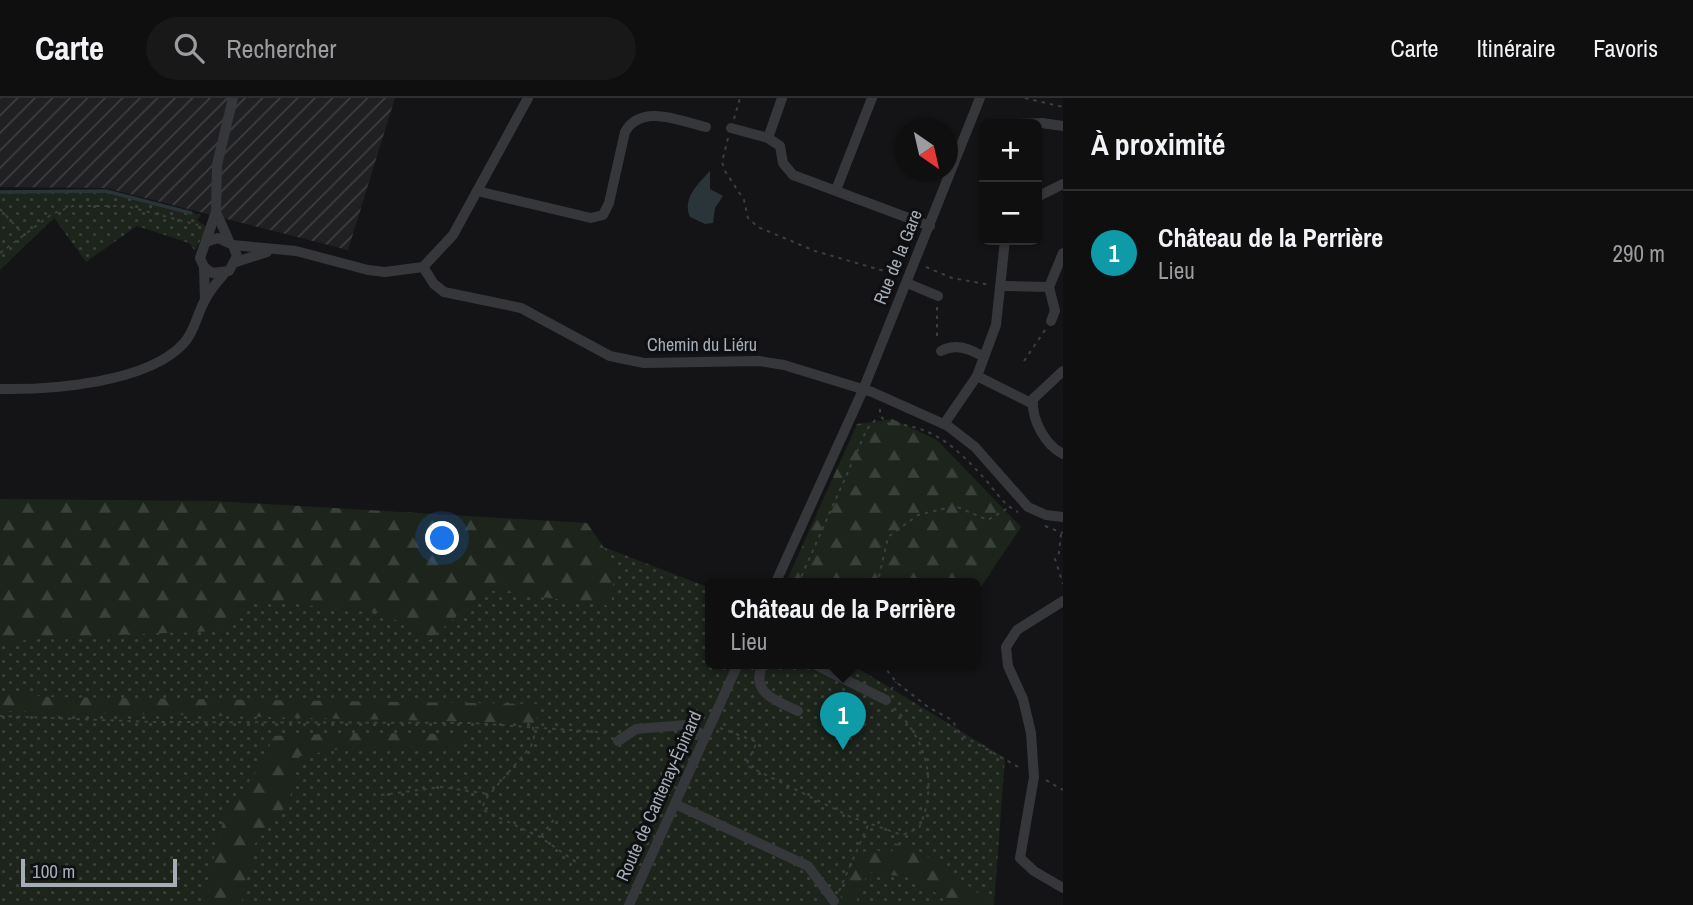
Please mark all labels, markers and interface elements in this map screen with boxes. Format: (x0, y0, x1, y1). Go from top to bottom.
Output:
search box (146, 17, 636, 80)
text: Carte (35, 26, 104, 70)
icon: search (170, 29, 208, 67)
text: Rechercher (226, 31, 336, 66)
text: Carte (1390, 32, 1439, 64)
text: Itinéraire (1477, 32, 1555, 64)
text: Favoris (1593, 32, 1658, 64)
north arrow (895, 119, 958, 182)
map controls (979, 119, 1042, 245)
button: + (979, 119, 1042, 182)
text: À proximité (1091, 124, 1225, 164)
button: − (979, 182, 1042, 245)
street label: Rue de la Gare (867, 206, 928, 308)
text: Château de la Perrière (1158, 220, 1383, 255)
text: 1 (1109, 238, 1119, 269)
text: 290 m (1613, 238, 1665, 269)
text: Lieu (1158, 255, 1195, 286)
street label: Chemin du Liéru (647, 332, 757, 357)
your location (425, 521, 459, 555)
popup (705, 578, 981, 669)
text: Château de la Perrière (730, 591, 956, 626)
text: Lieu (730, 626, 767, 657)
pin: 1 (820, 692, 866, 750)
street label: Route de Cantenay-Épinard (610, 707, 707, 885)
scale bar (21, 856, 177, 888)
text: 100 m (32, 858, 75, 884)

